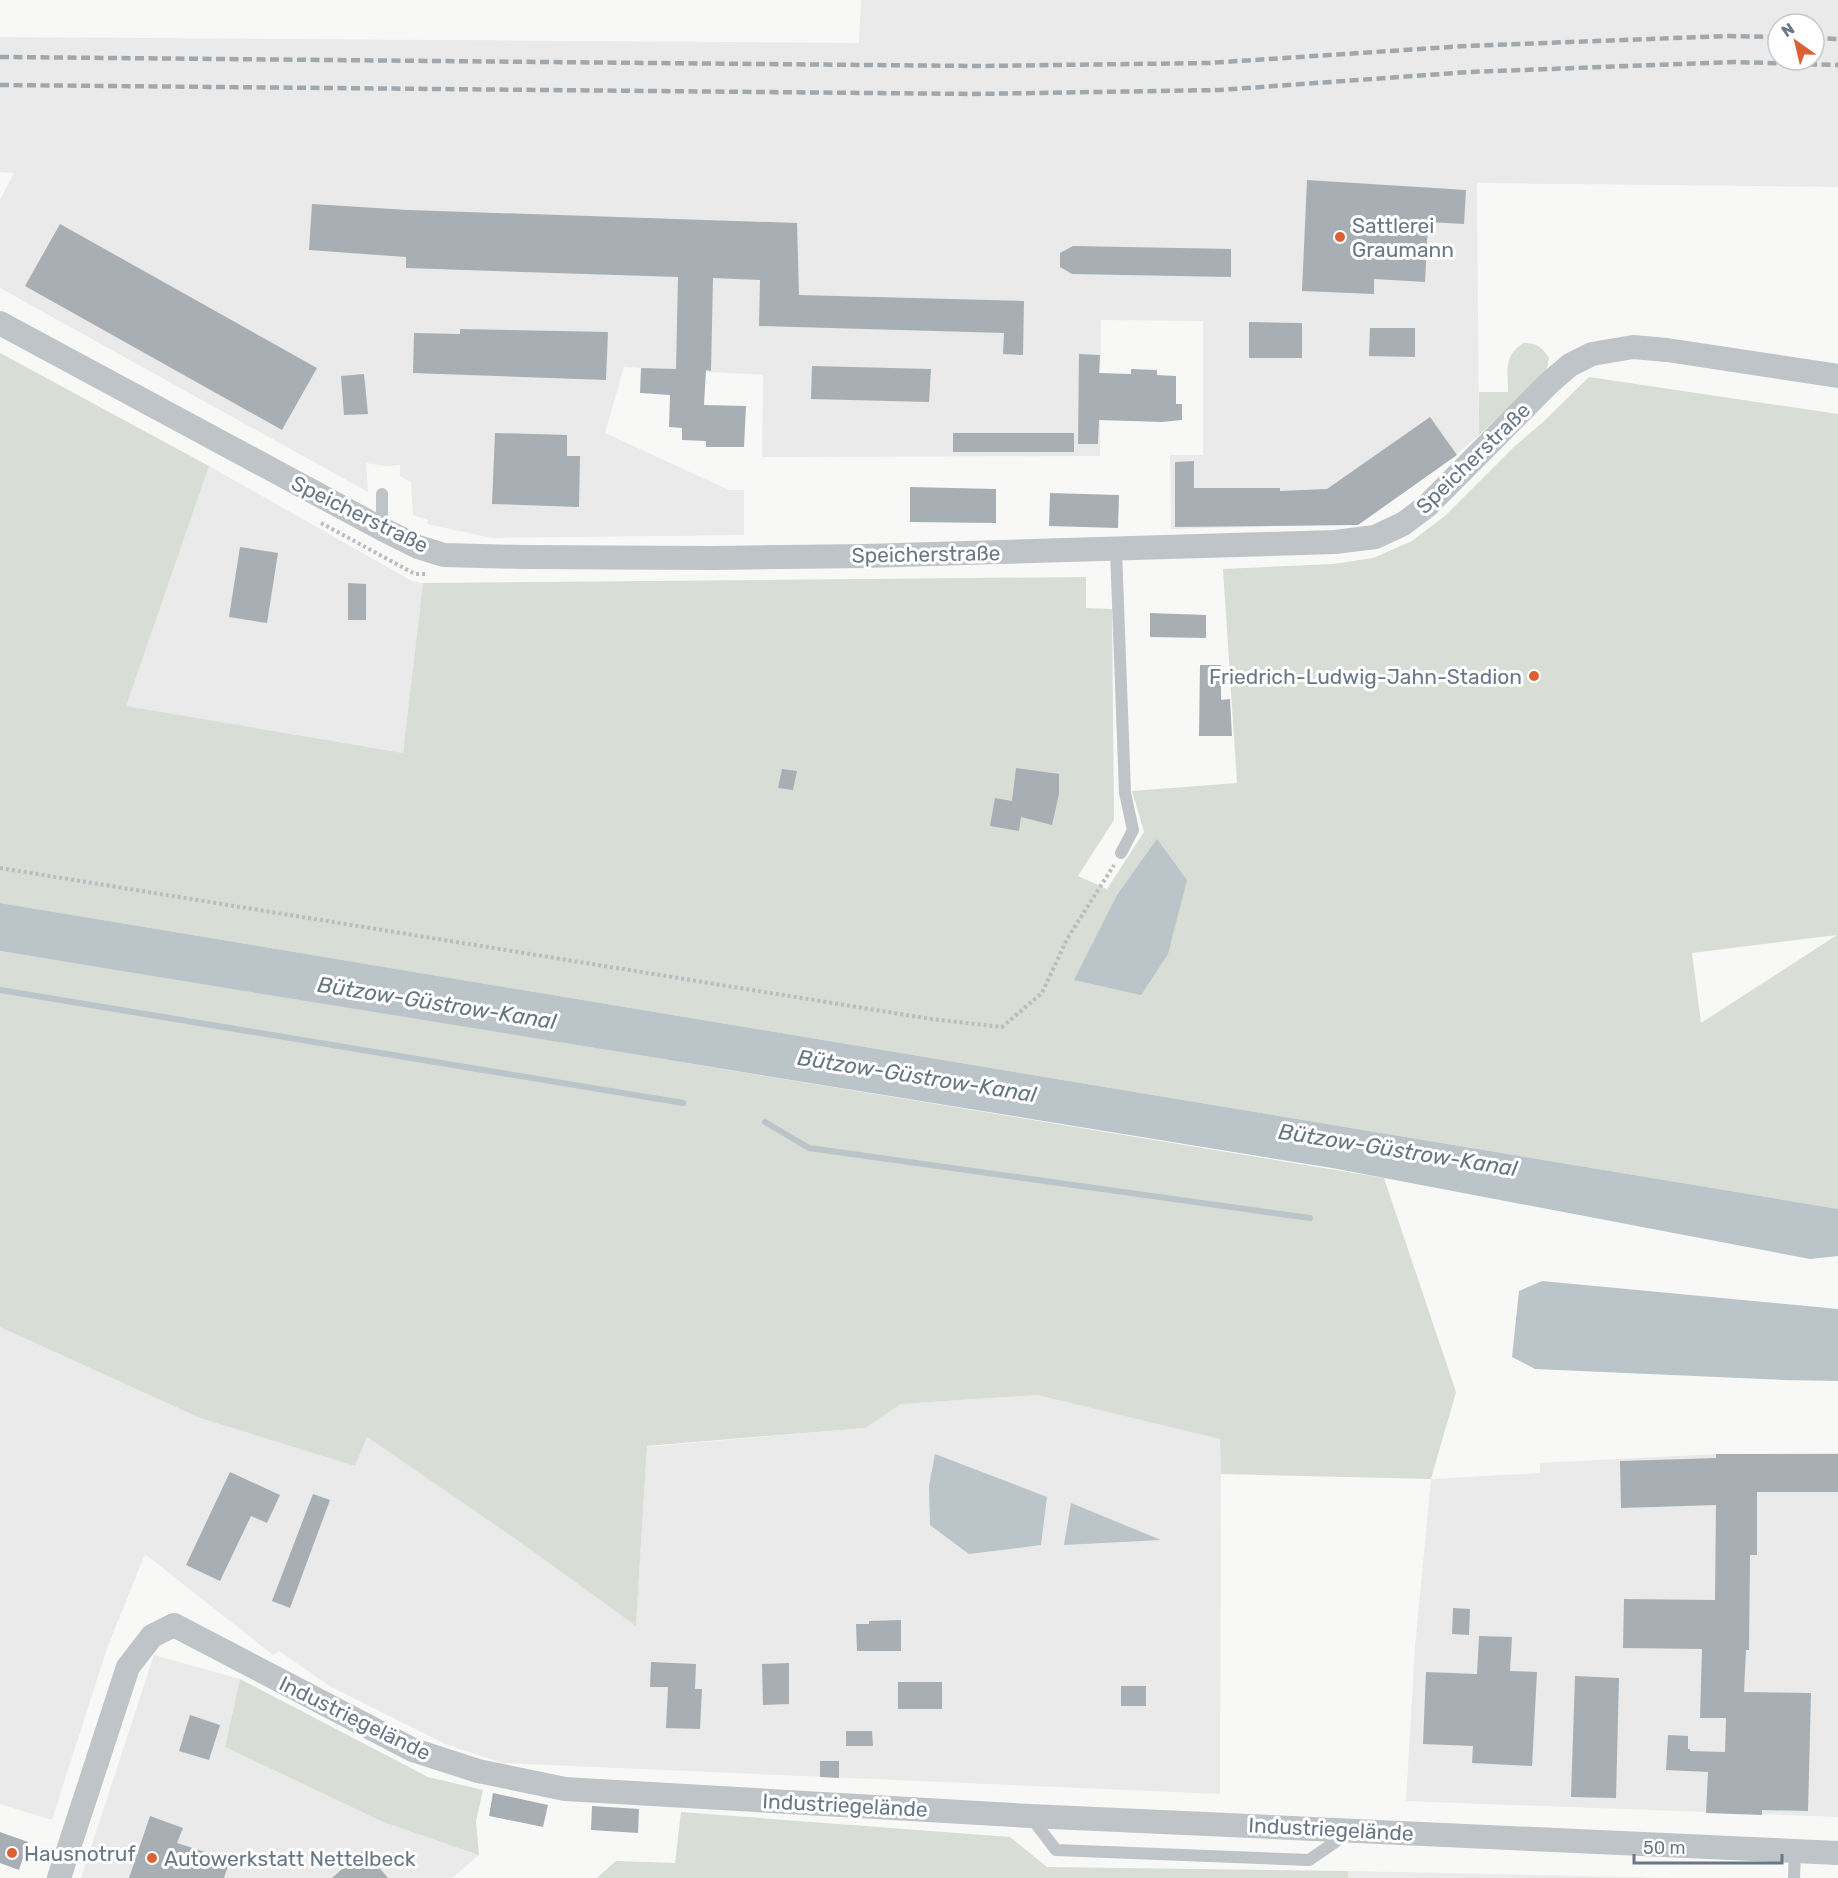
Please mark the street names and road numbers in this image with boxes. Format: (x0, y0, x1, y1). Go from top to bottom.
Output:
street label: Speicherstraße (1411, 397, 1535, 519)
street label: Speicherstraße (288, 470, 432, 558)
street label: Speicherstraße (851, 540, 1001, 568)
street label: Industriegelände (275, 1671, 435, 1765)
street label: Industriegelände (762, 1788, 928, 1822)
street label: Industriegelände (1248, 1812, 1414, 1846)

